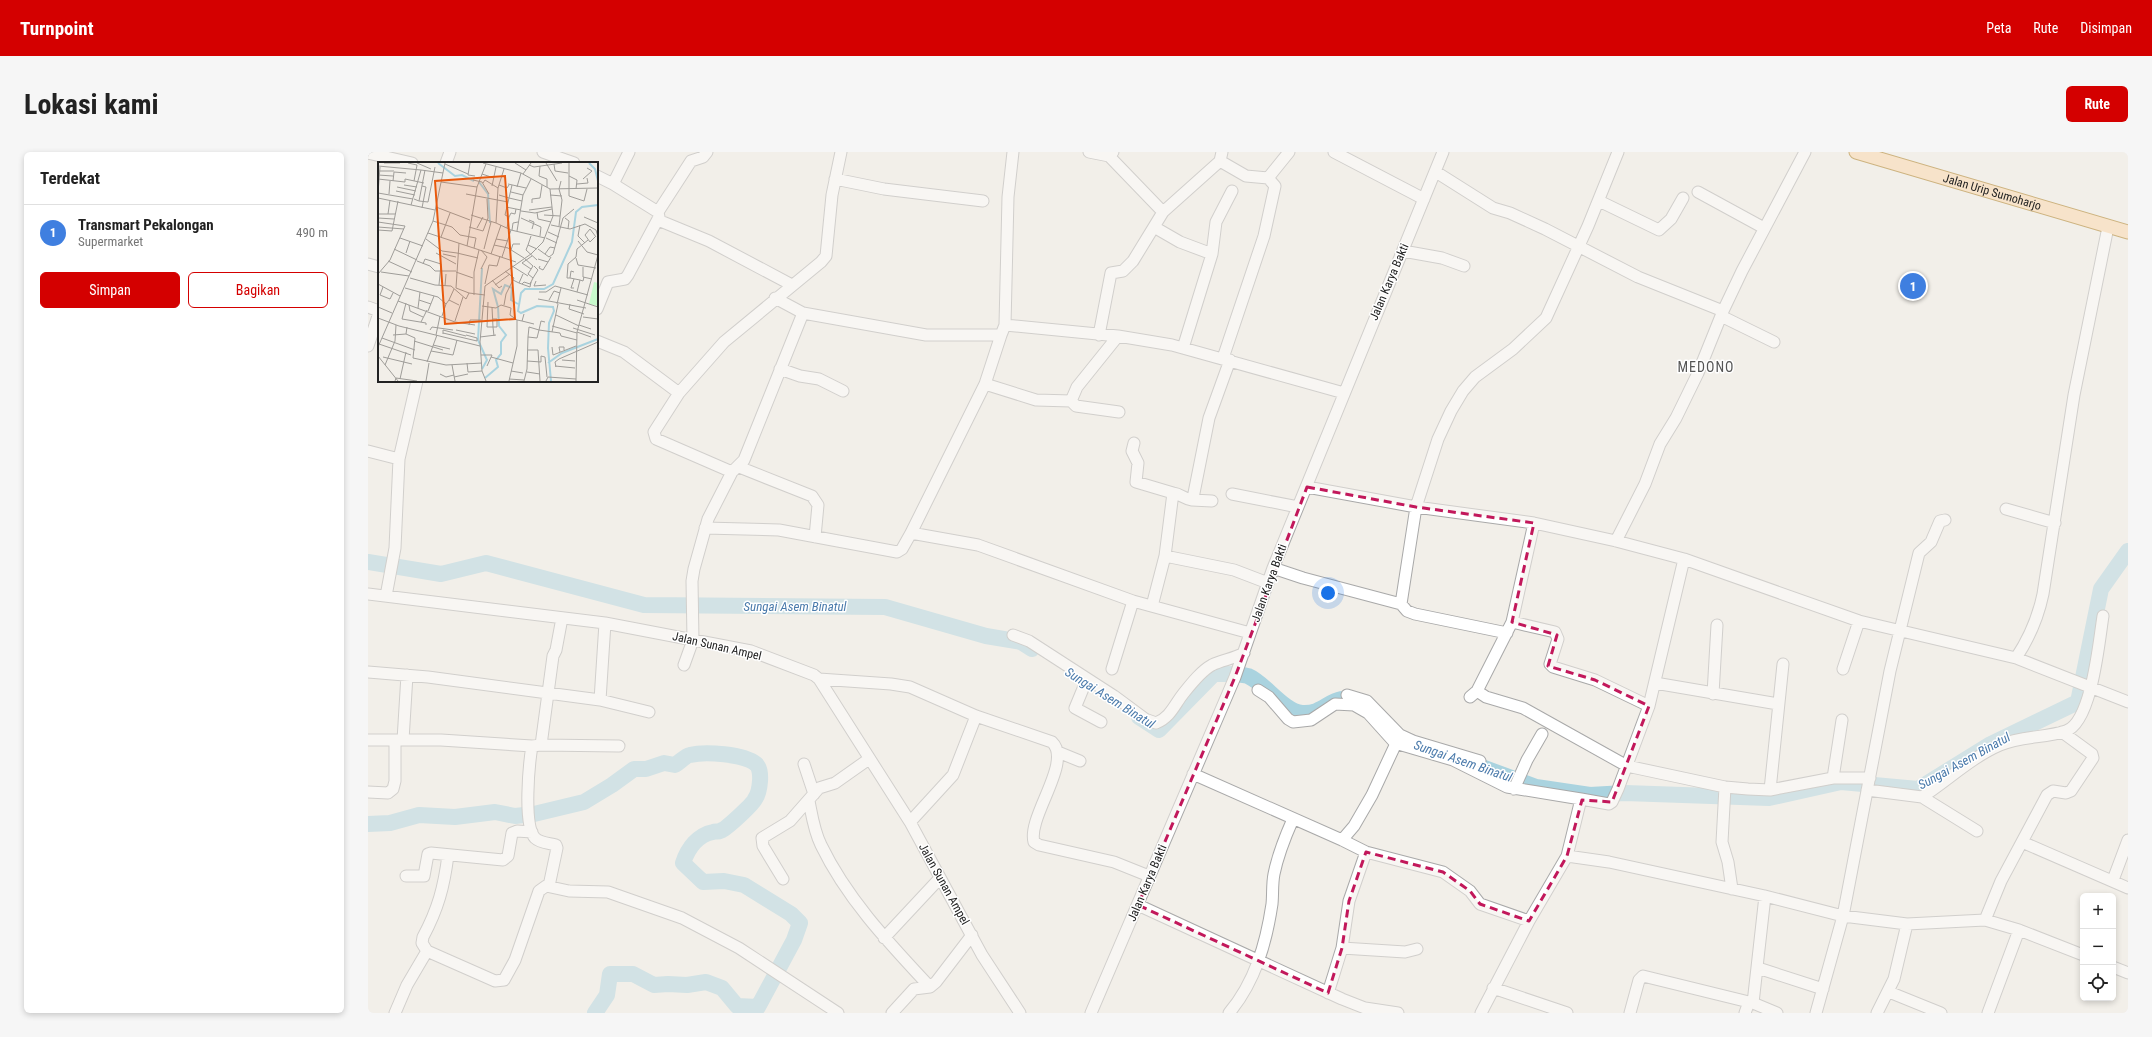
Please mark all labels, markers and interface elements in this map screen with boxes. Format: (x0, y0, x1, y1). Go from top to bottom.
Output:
text: Turnpoint (20, 17, 94, 40)
text: Peta (1986, 20, 2011, 36)
text: Rute (2033, 20, 2058, 36)
text: Disimpan (2080, 20, 2132, 36)
button: Rute (2066, 86, 2128, 122)
text: Lokasi kami (24, 88, 159, 121)
inset map (378, 162, 598, 382)
text: Terdekat (40, 168, 100, 188)
street label: Jalan Urip Sumoharjo (1942, 171, 2043, 213)
text: Transmart Pekalongan (78, 216, 214, 234)
text: 1 (50, 225, 56, 240)
text: 490 m (296, 225, 328, 240)
text: Supermarket (78, 234, 143, 249)
street label: Jalan Karya Bakti (1367, 241, 1411, 323)
pin: 1 (1900, 271, 1926, 301)
button: Simpan (40, 272, 180, 308)
button: Bagikan (188, 272, 328, 308)
district label: MEDONO (1677, 359, 1735, 375)
street label: Jalan Karya Bakti (1248, 542, 1290, 624)
your location (1318, 583, 1338, 603)
water label: Sungai Asem Binatul (744, 599, 848, 614)
street label: Jalan Sunan Ampel (671, 629, 763, 663)
water label: Sungai Asem Binatul (1062, 664, 1159, 732)
water label: Sungai Asem Binatul (1915, 729, 2014, 793)
water label: Sungai Asem Binatul (1412, 737, 1515, 785)
street label: Jalan Sunan Ampel (916, 841, 972, 927)
street label: Jalan Karya Bakti (1125, 842, 1169, 924)
map controls (2080, 893, 2116, 1001)
button: + (2080, 893, 2116, 929)
button: − (2080, 929, 2116, 965)
button: locate (2080, 965, 2116, 1001)

